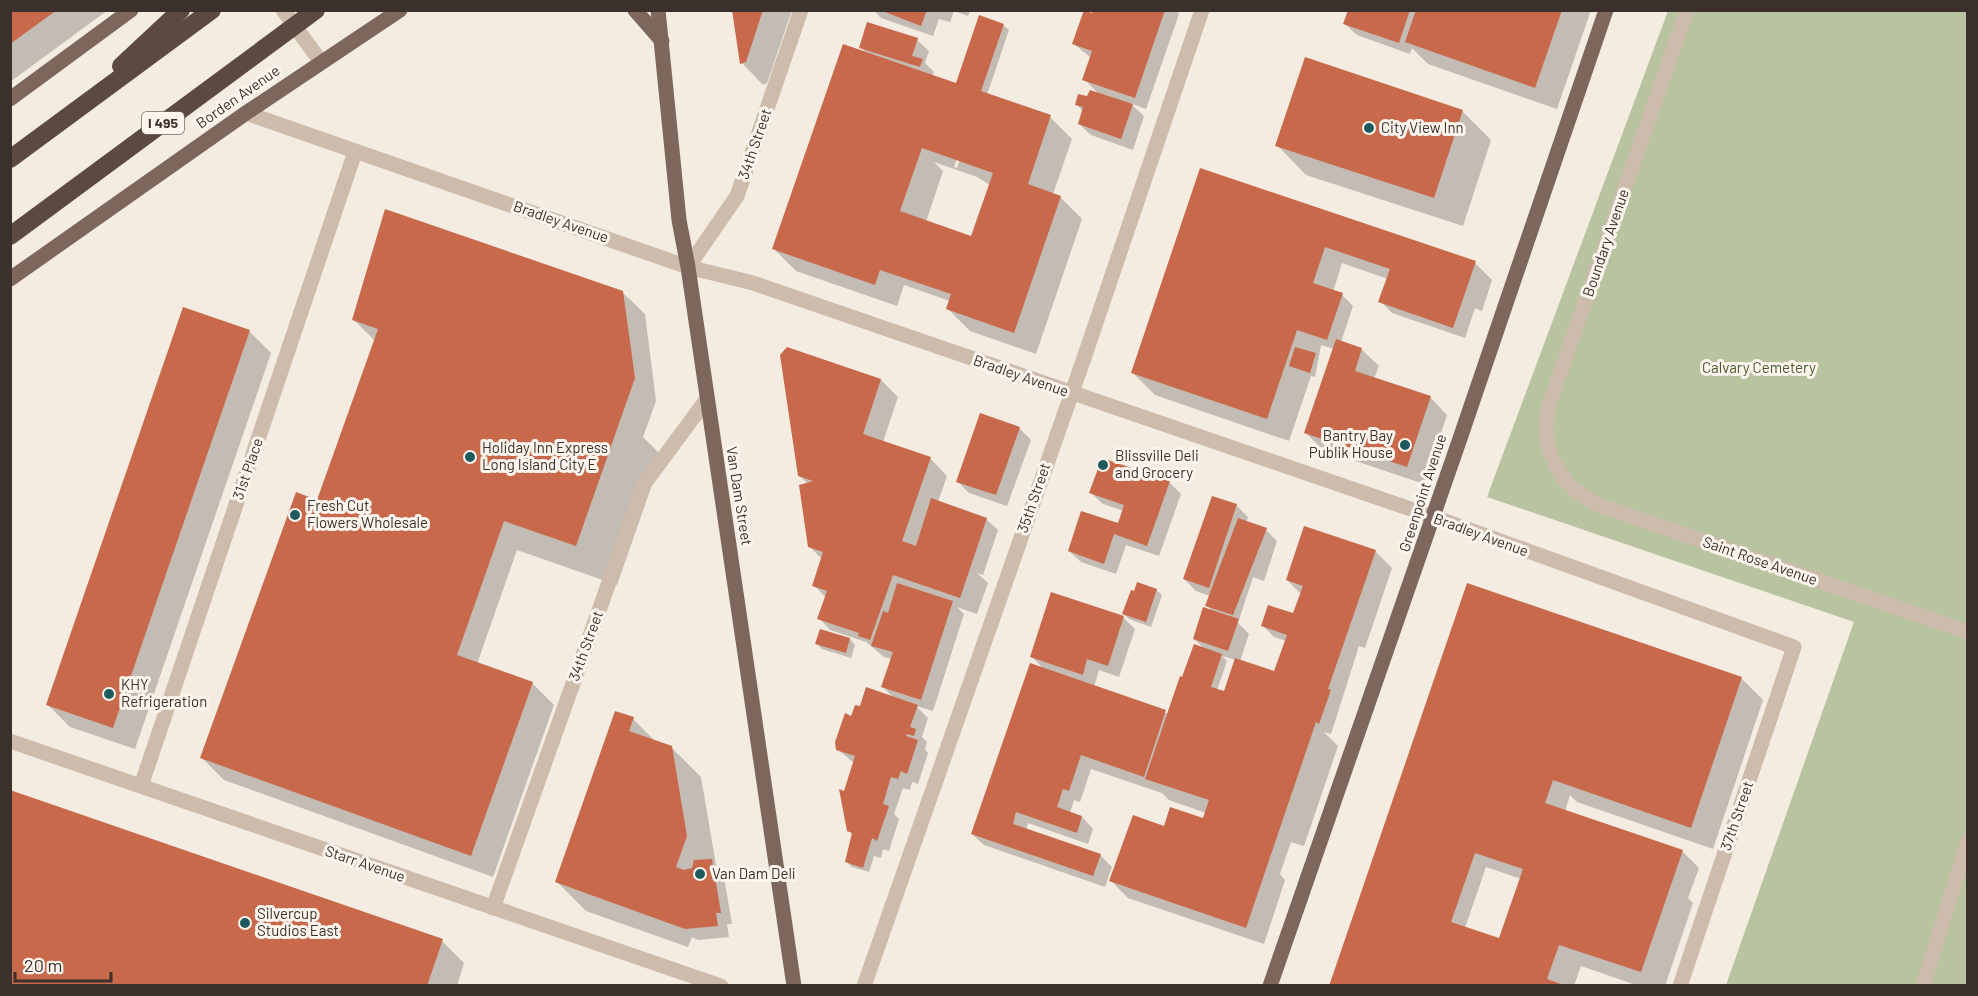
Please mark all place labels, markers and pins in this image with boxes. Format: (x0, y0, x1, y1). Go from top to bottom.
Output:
place label: City View Inn (1381, 118, 1464, 136)
marker: City View Inn (1362, 121, 1376, 135)
place label: Bantry Bay Publik House (1309, 426, 1393, 461)
place label: Holiday Inn Express Long Island City E (482, 438, 608, 473)
marker: Bantry Bay Publik House (1398, 438, 1412, 452)
place label: Blissville Deli and Grocery (1115, 446, 1199, 481)
marker: Holiday Inn Express Long Island City E (463, 450, 477, 464)
marker: Blissville Deli and Grocery (1096, 458, 1110, 472)
place label: Fresh Cut Flowers Wholesale (307, 496, 428, 531)
marker: Fresh Cut Flowers Wholesale (288, 508, 302, 522)
place label: KHY Refrigeration (121, 675, 207, 710)
marker: KHY Refrigeration (102, 687, 116, 701)
place label: Van Dam Deli (712, 864, 796, 882)
marker: Van Dam Deli (693, 867, 707, 881)
place label: Silvercup Studios East (257, 904, 339, 939)
marker: Silvercup Studios East (238, 916, 252, 930)

